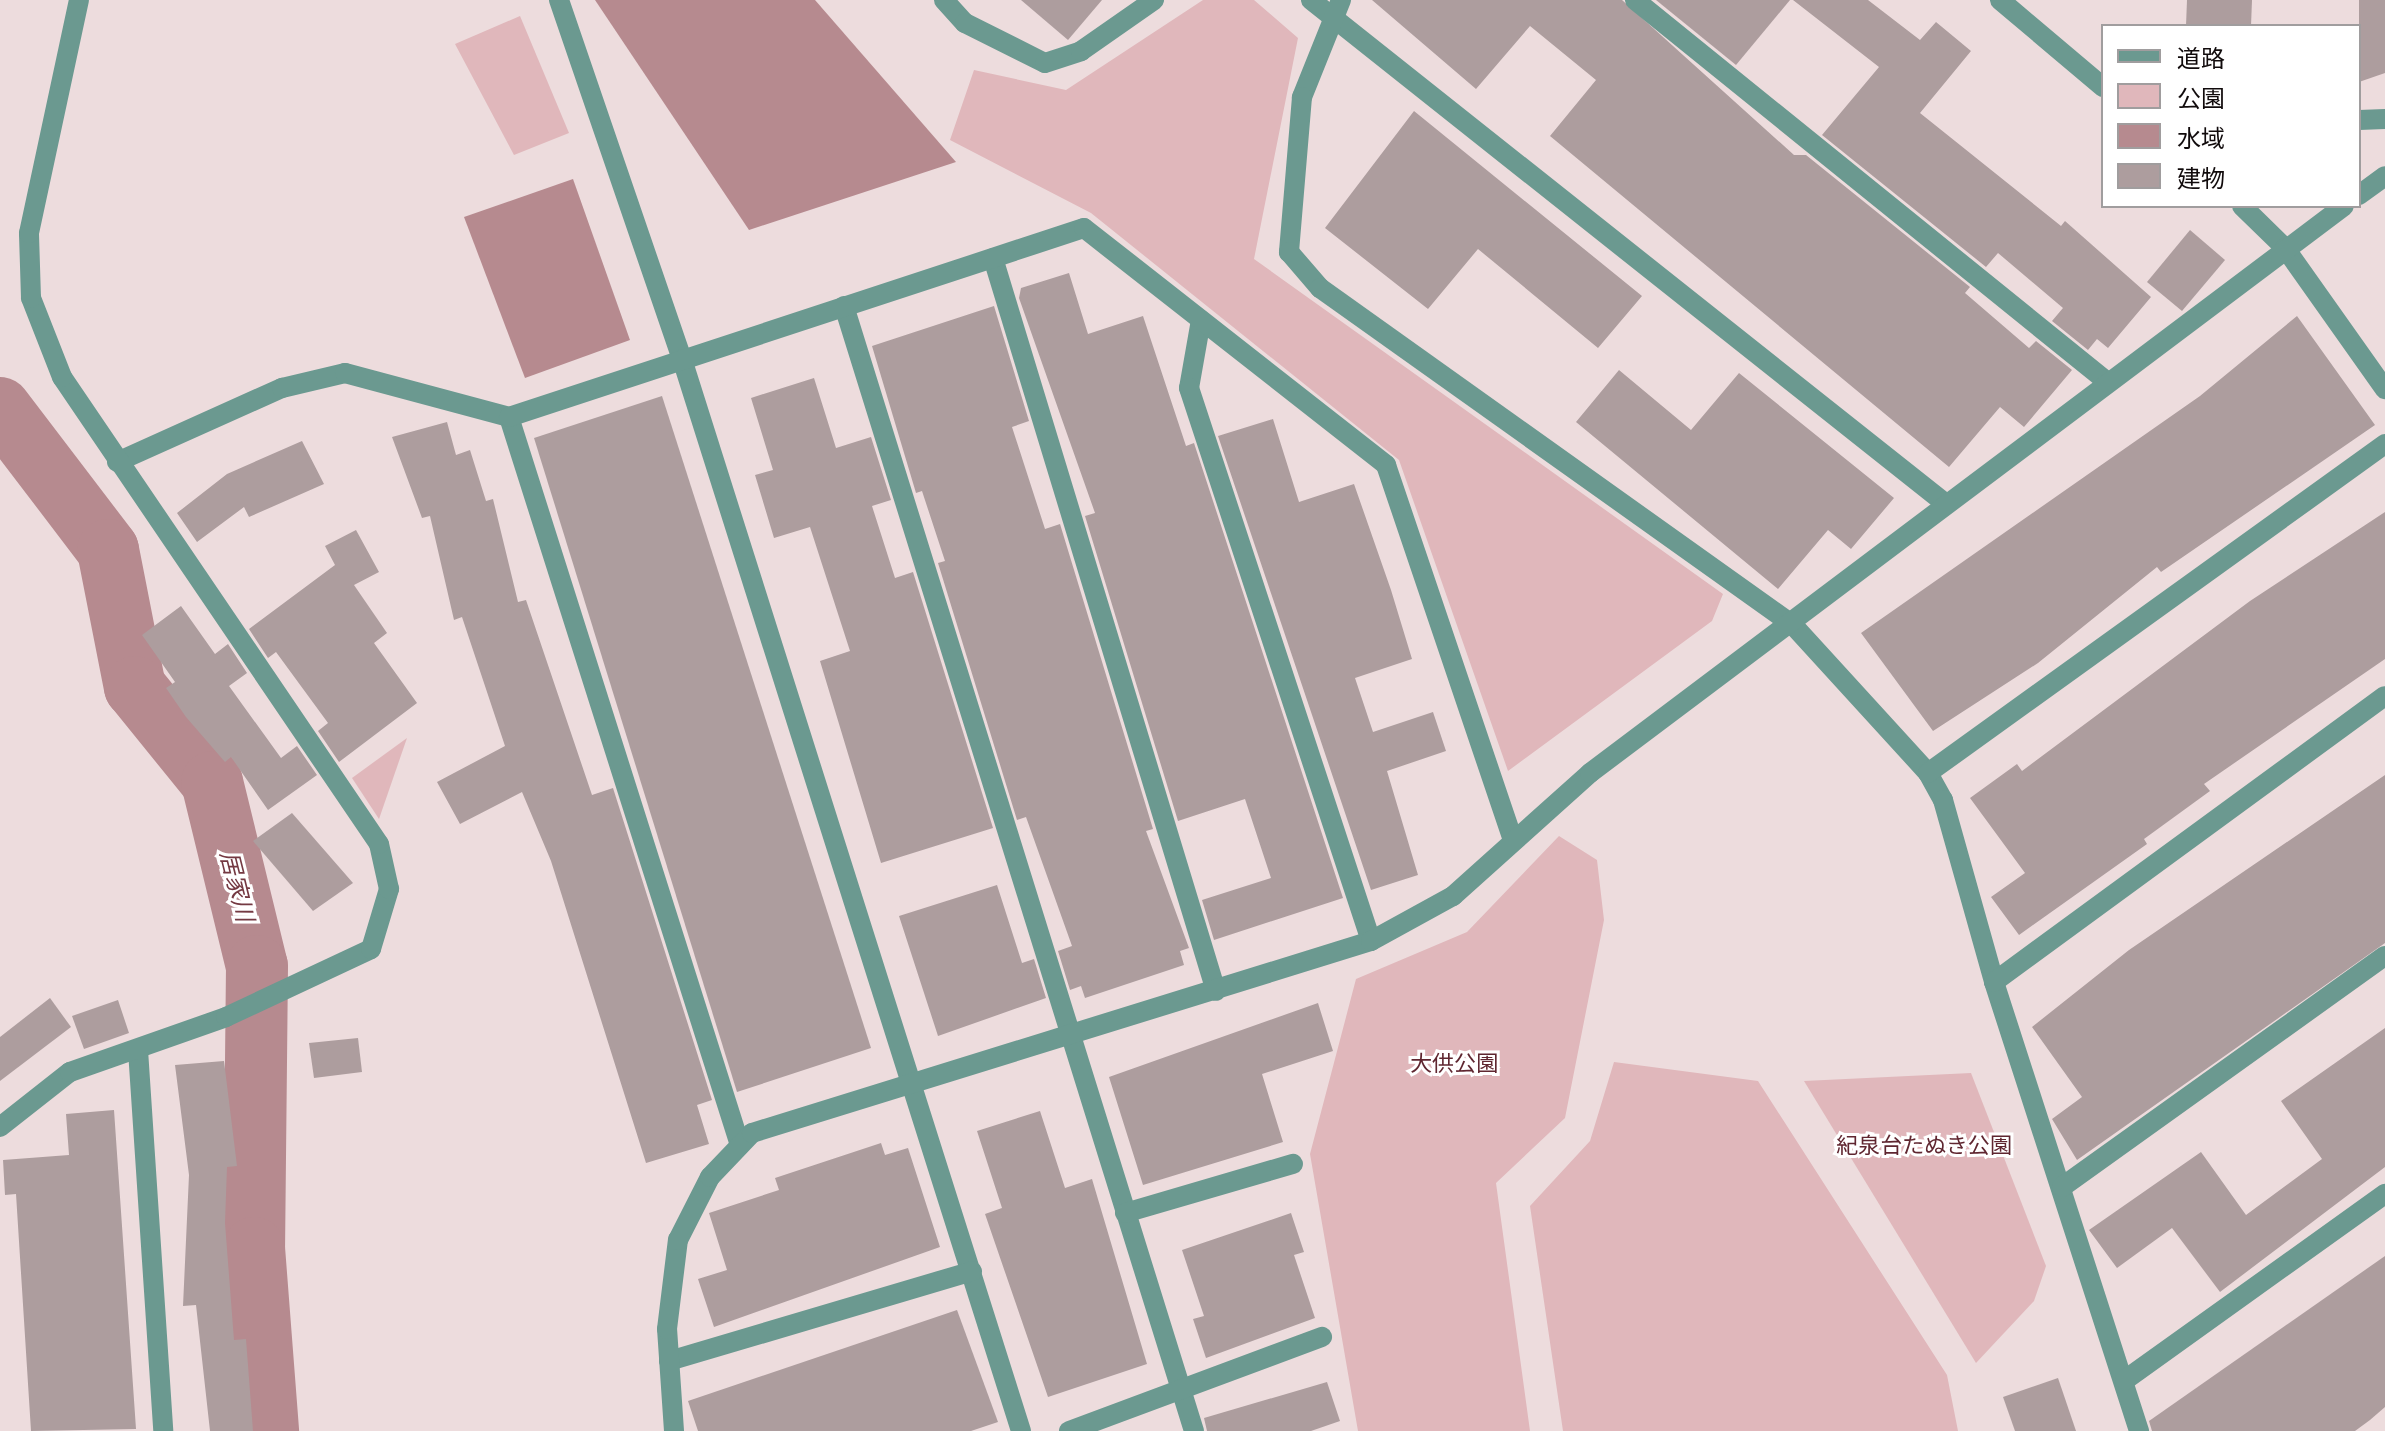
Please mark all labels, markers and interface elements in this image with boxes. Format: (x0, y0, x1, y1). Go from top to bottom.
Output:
legend (2101, 24, 2361, 208)
text: 道路 (2177, 43, 2225, 72)
text: 公園 (2177, 83, 2225, 112)
text: 水域 (2177, 123, 2225, 152)
text: 建物 (2177, 163, 2225, 192)
water label: 居家川 (215, 848, 261, 924)
park label: 大供公園 (1410, 1050, 1498, 1076)
park label: 紀泉台たぬき公園 (1836, 1132, 2012, 1158)

